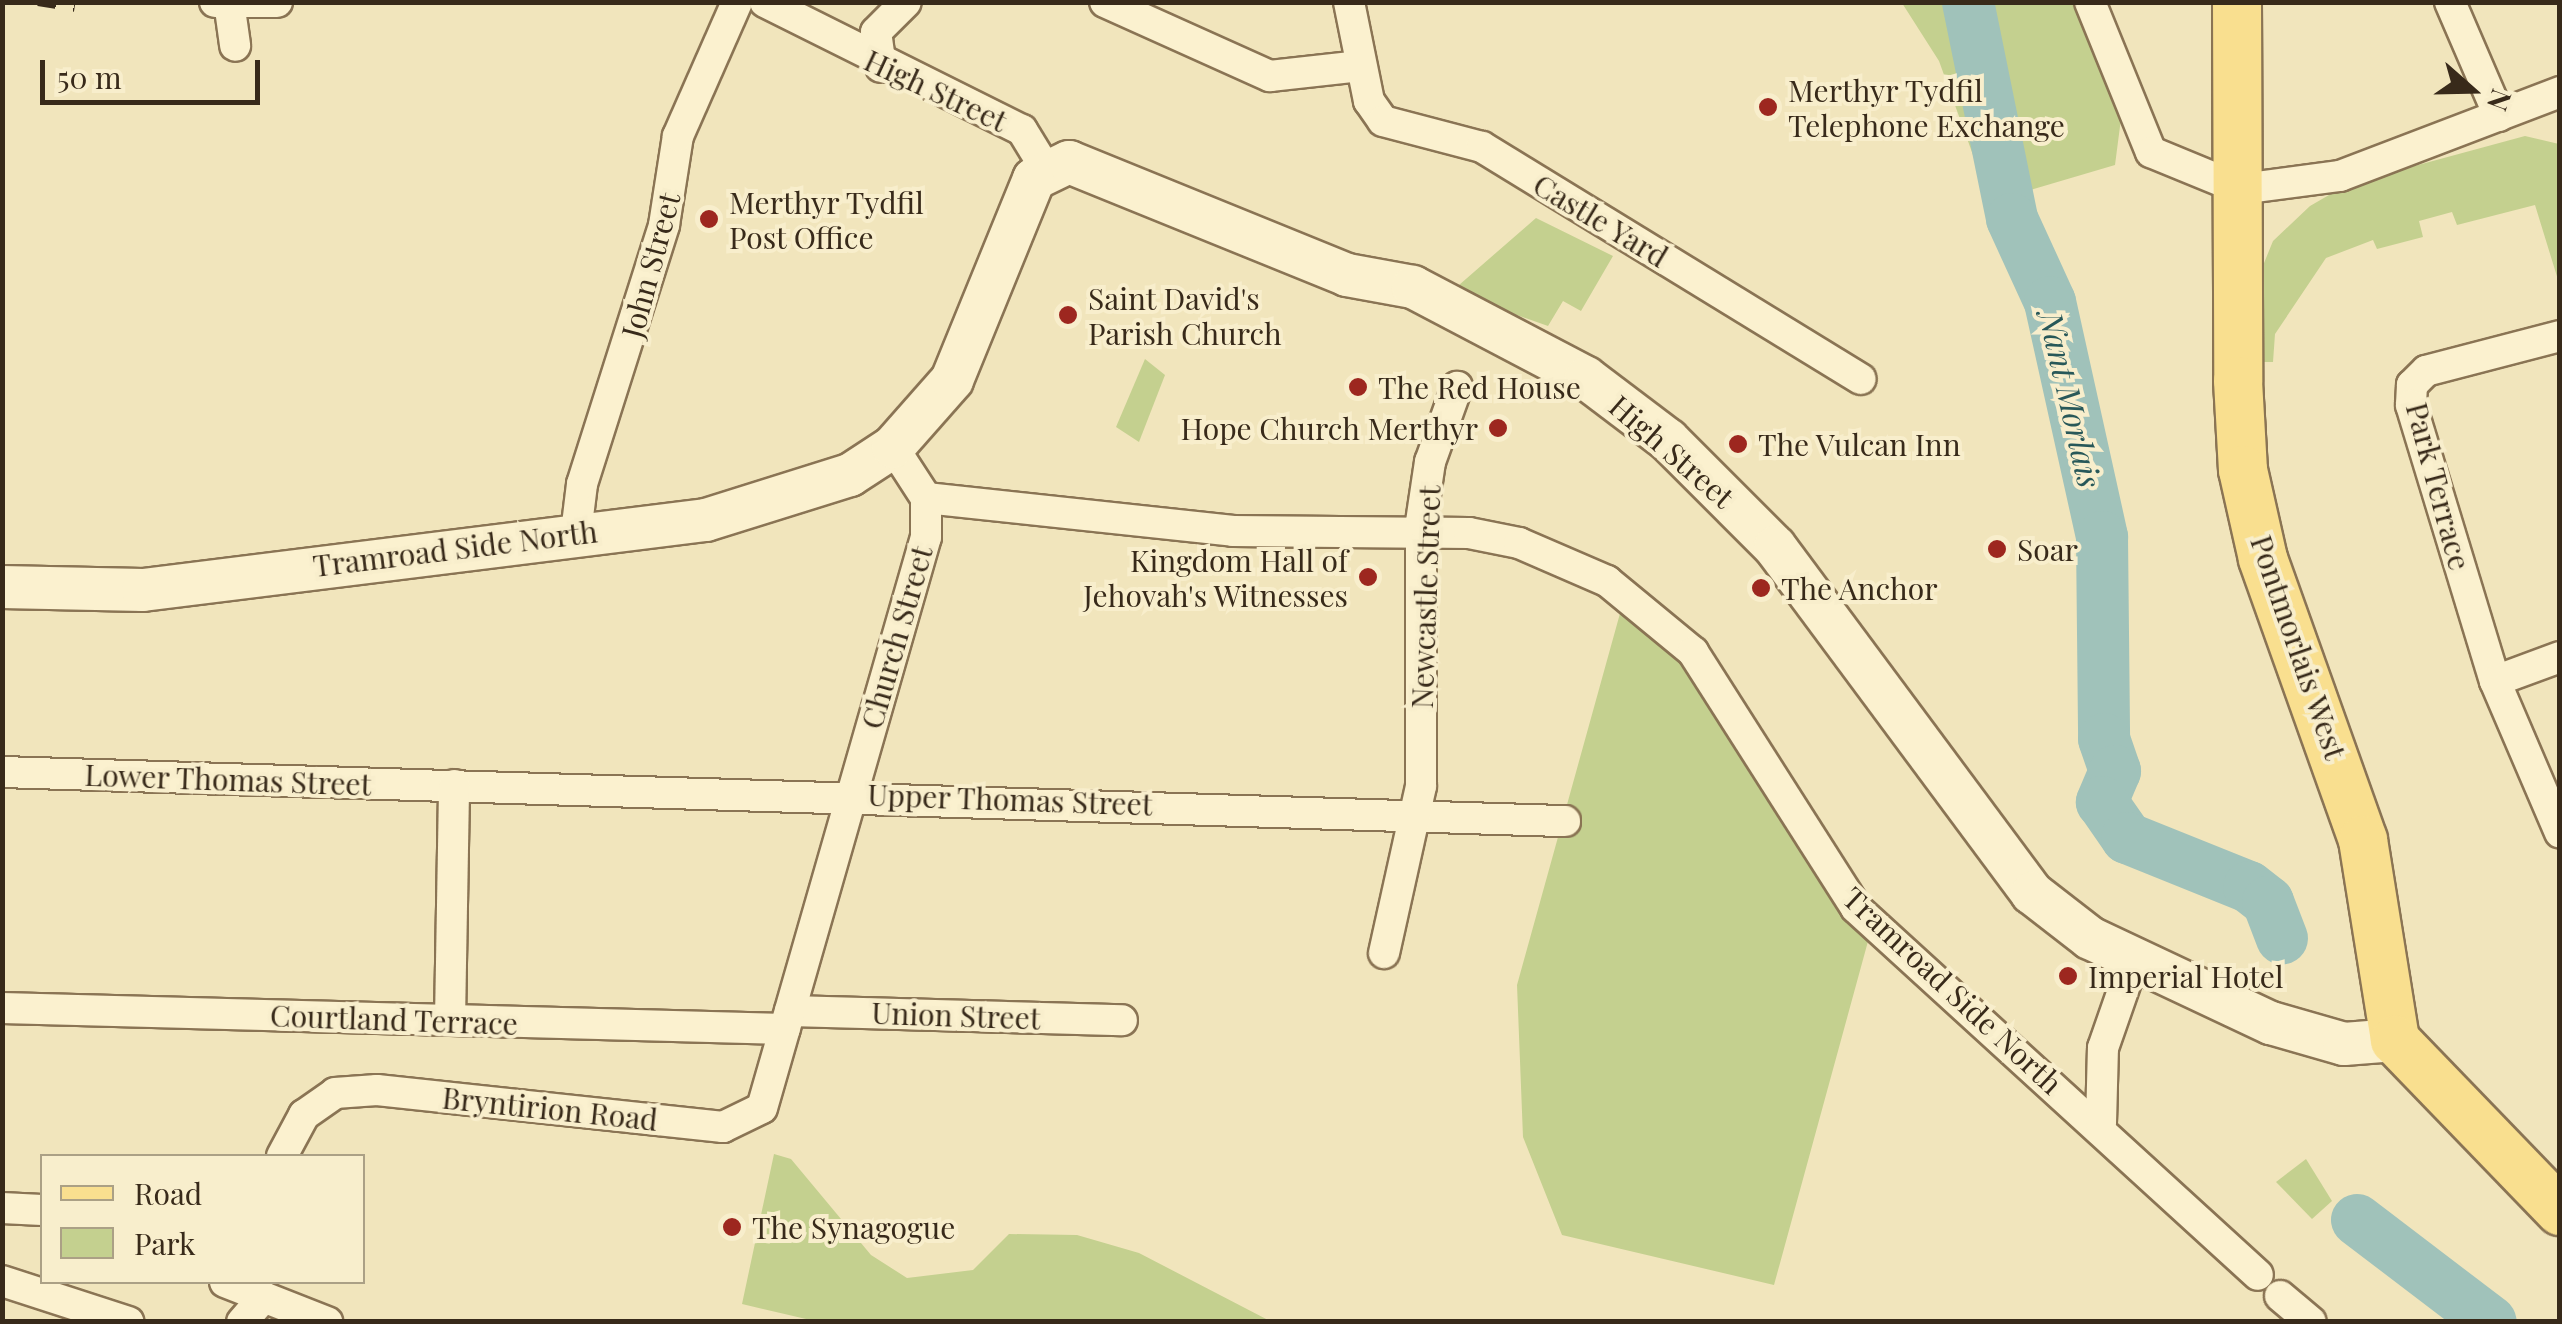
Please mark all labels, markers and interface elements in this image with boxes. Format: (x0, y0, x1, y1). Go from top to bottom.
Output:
scale bar (45, 40, 265, 102)
north arrow (2422, 40, 2522, 140)
street label: High Street (859, 41, 1013, 139)
text: 50 m (57, 57, 122, 97)
place label: Merthyr Tydfil Telephone Exchange (1788, 72, 2065, 142)
text: N (2480, 85, 2522, 116)
marker: Merthyr Tydfil Telephone Exchange (1757, 96, 1779, 118)
street label: Castle Yard (1527, 166, 1675, 274)
place label: Merthyr Tydfil Post Office (729, 184, 925, 254)
street label: John Street (613, 188, 687, 342)
marker: Merthyr Tydfil Post Office (698, 208, 720, 230)
place label: Saint David's Parish Church (1088, 280, 1282, 350)
marker: Saint David's Parish Church (1057, 304, 1079, 326)
water label: Nant Morlais (2032, 307, 2110, 491)
place label: The Red House (1378, 369, 1581, 405)
marker: The Red House (1347, 376, 1369, 398)
street label: High Street (1602, 387, 1742, 515)
street label: Park Terrace (2399, 398, 2479, 574)
place label: Hope Church Merthyr (1181, 410, 1478, 446)
marker: Hope Church Merthyr (1487, 417, 1509, 439)
place label: The Vulcan Inn (1758, 426, 1962, 462)
marker: The Vulcan Inn (1727, 433, 1749, 455)
street label: Newcastle Street (1403, 485, 1447, 709)
street label: Tramroad Side North (311, 513, 599, 583)
street label: Pontmorlais West (2244, 530, 2354, 764)
place label: Soar (2017, 531, 2078, 567)
marker: Soar (1986, 538, 2008, 560)
street label: Church Street (853, 541, 939, 733)
place label: Kingdom Hall of Jehovah's Witnesses (1082, 542, 1348, 612)
marker: Kingdom Hall of Jehovah's Witnesses (1357, 566, 1379, 588)
place label: The Anchor (1781, 570, 1939, 606)
marker: The Anchor (1750, 577, 1772, 599)
street label: Lower Thomas Street (83, 756, 373, 802)
street label: Upper Thomas Street (866, 776, 1154, 822)
street label: Tramroad Side North (1836, 879, 2070, 1101)
place label: Imperial Hotel (2088, 958, 2284, 994)
marker: Imperial Hotel (2057, 965, 2079, 987)
street label: Union Street (871, 994, 1041, 1036)
street label: Courtland Terrace (269, 997, 519, 1041)
street label: Bryntirion Road (440, 1079, 660, 1137)
legend (40, 1154, 365, 1284)
text: Road (134, 1173, 202, 1213)
place label: The Synagogue (752, 1209, 955, 1245)
marker: The Synagogue (721, 1216, 743, 1238)
text: Park (134, 1223, 196, 1263)

